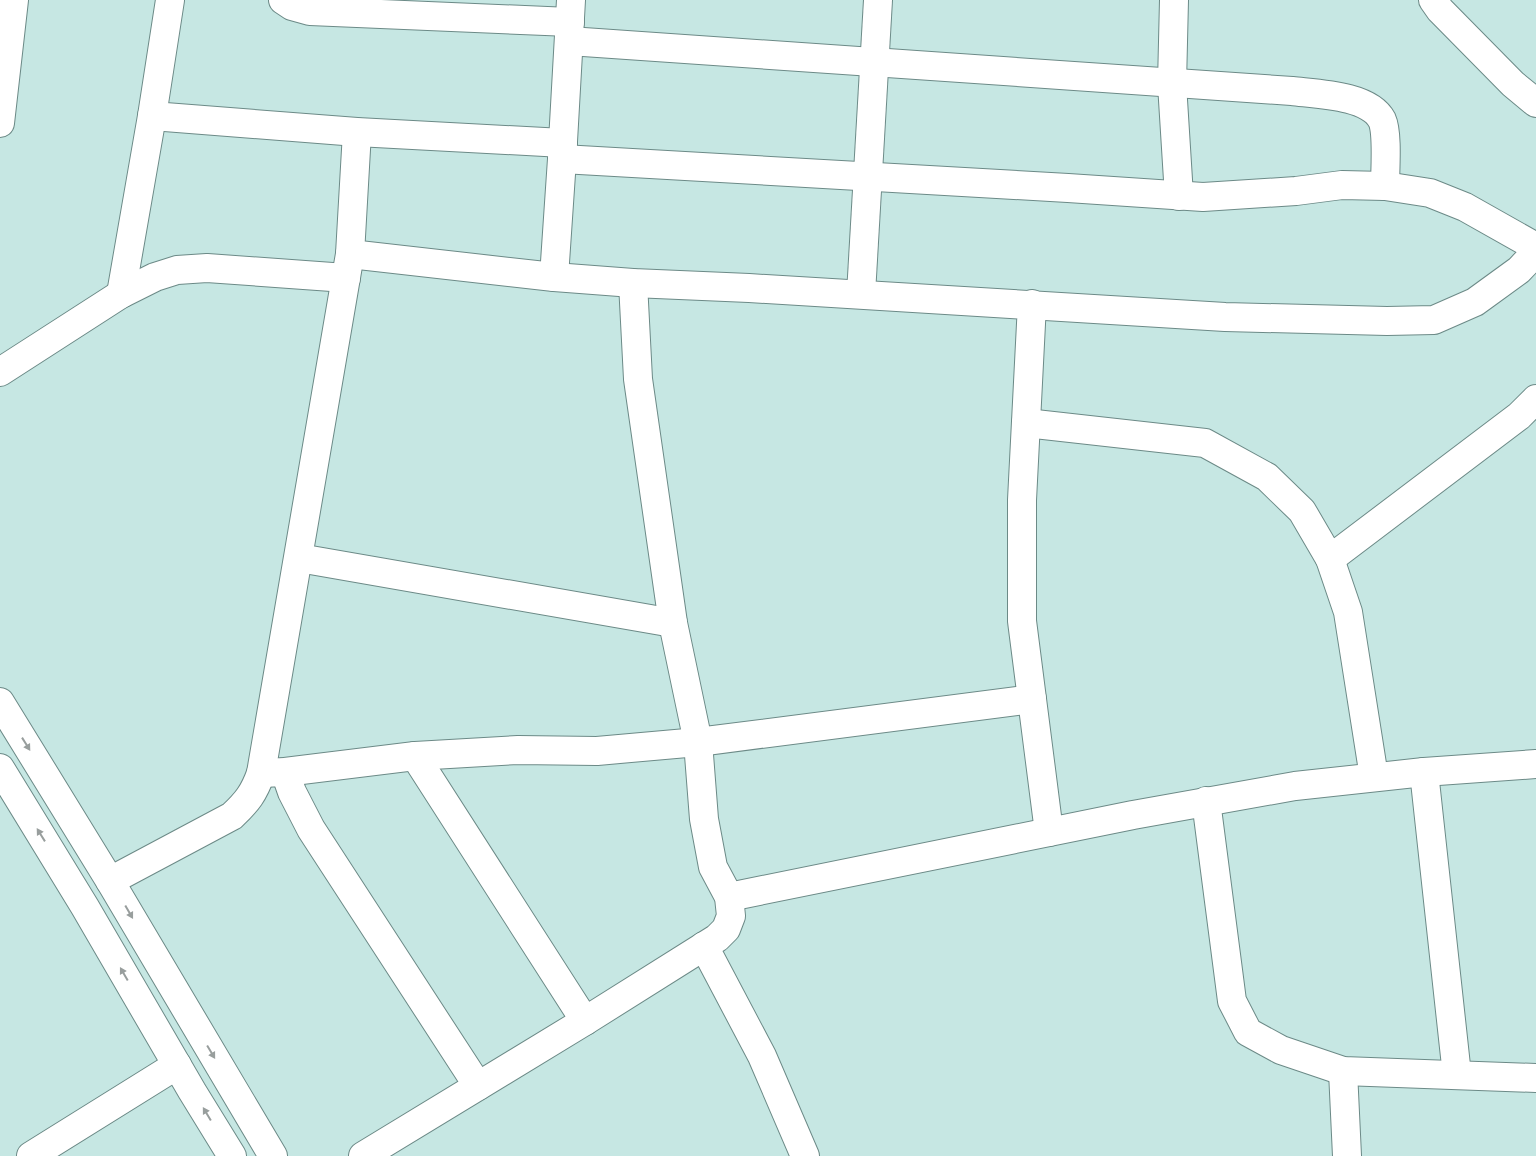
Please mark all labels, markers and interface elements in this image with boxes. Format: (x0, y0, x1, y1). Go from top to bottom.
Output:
one-way arrow (21, 737, 30, 750)
one-way arrow (36, 828, 46, 841)
one-way arrow (124, 906, 133, 919)
one-way arrow (120, 968, 129, 981)
one-way arrow (206, 1046, 215, 1059)
one-way arrow (202, 1108, 211, 1121)

